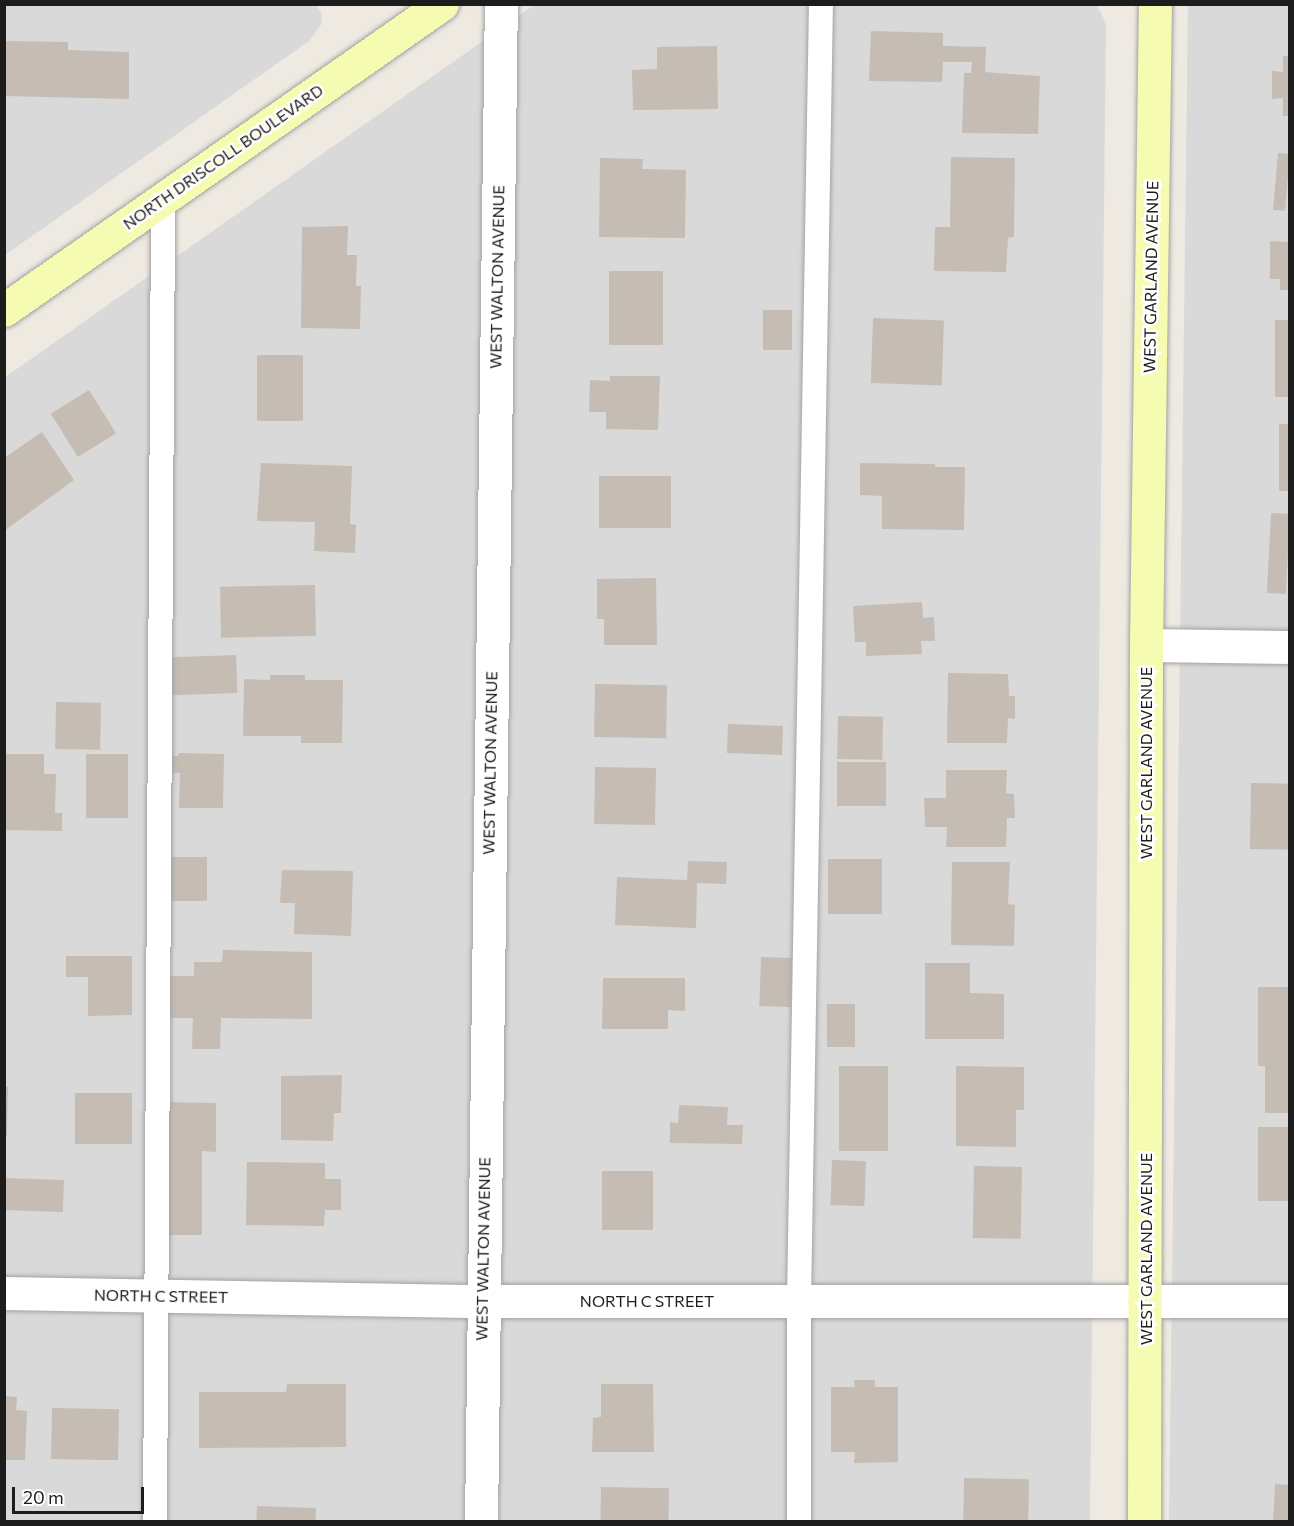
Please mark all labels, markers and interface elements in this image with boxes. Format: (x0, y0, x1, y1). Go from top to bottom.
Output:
street label: NORTH DRISCOLL BOULEVARD (119, 80, 327, 234)
street label: WEST GARLAND AVENUE (1140, 181, 1162, 373)
street label: WEST WALTON AVENUE (486, 185, 508, 369)
street label: WEST GARLAND AVENUE (1136, 667, 1156, 859)
street label: WEST WALTON AVENUE (479, 671, 501, 855)
street label: WEST GARLAND AVENUE (1136, 1153, 1156, 1345)
street label: WEST WALTON AVENUE (472, 1157, 494, 1341)
street label: NORTH C STREET (94, 1285, 228, 1307)
street label: NORTH C STREET (580, 1291, 714, 1311)
scale bar (15, 1475, 147, 1513)
text: 20 m (23, 1486, 64, 1508)

